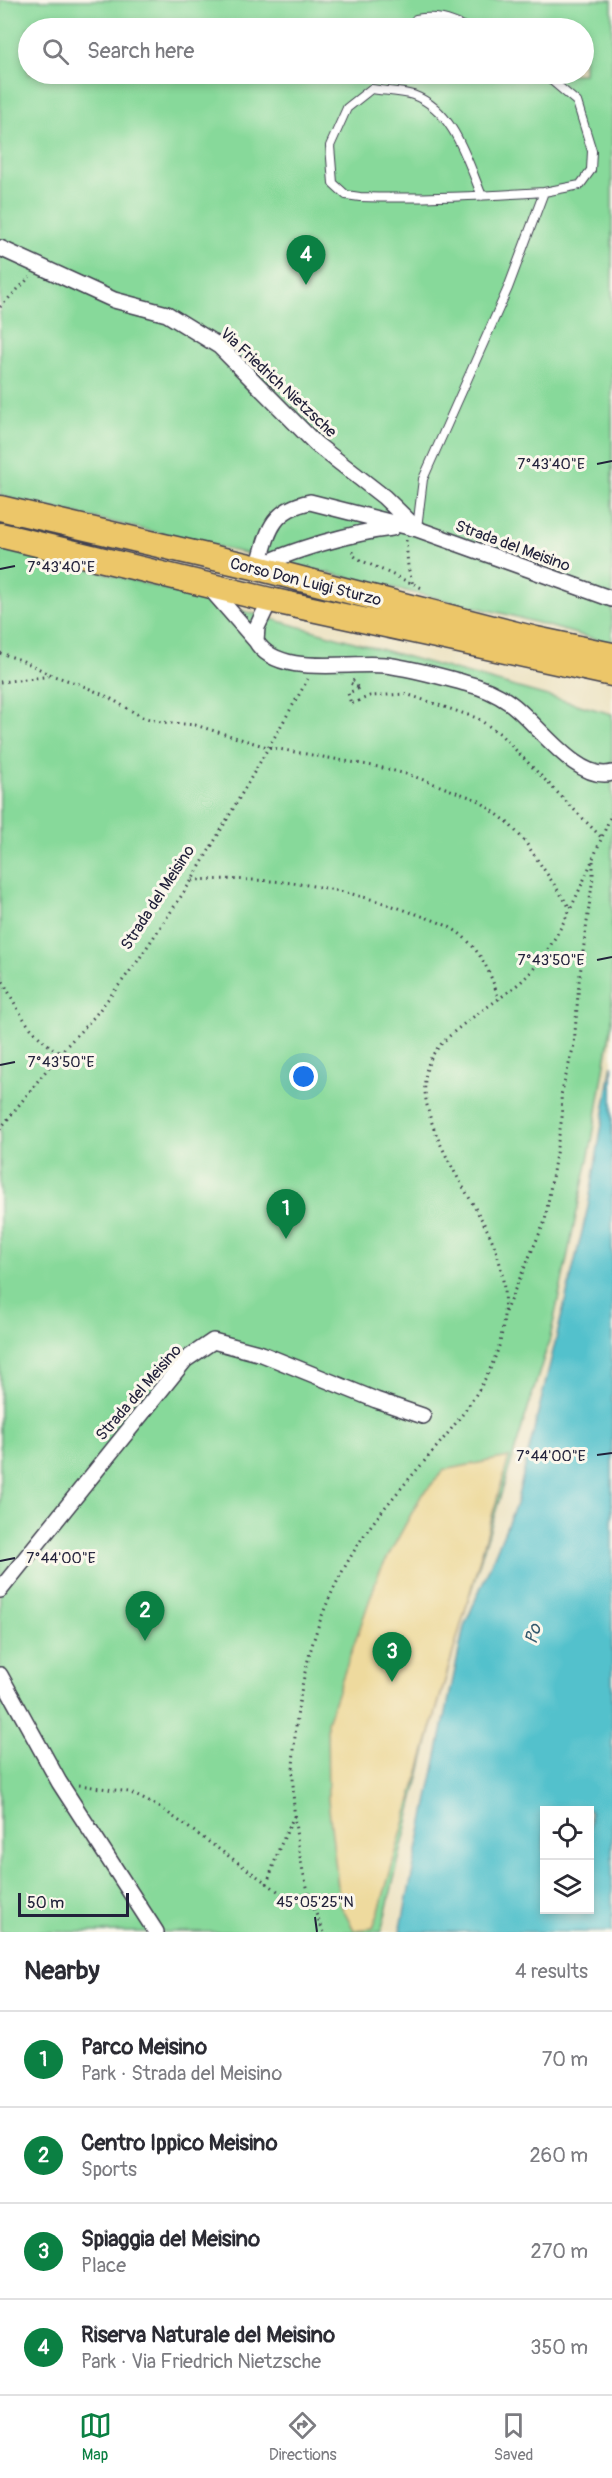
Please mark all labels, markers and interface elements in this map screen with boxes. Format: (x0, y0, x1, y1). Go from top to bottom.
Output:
search box (18, 18, 594, 84)
icon: search (39, 35, 72, 68)
text: Search here (87, 37, 194, 65)
pin: 4 (286, 236, 326, 285)
street label: Via Friedrich Nietzsche (216, 324, 341, 442)
text: 7°43'40"E (517, 455, 585, 474)
street label: Strada del Meisino (452, 516, 573, 576)
street label: Corso Don Luigi Sturzo (228, 554, 384, 611)
text: 7°43'40"E (27, 558, 95, 577)
street label: Strada del Meisino (117, 841, 199, 954)
text: 7°43'50"E (518, 951, 585, 970)
text: 7°43'50"E (28, 1053, 95, 1072)
your location (289, 1062, 318, 1091)
pin: 1 (266, 1190, 306, 1239)
street label: Strada del Meisino (92, 1340, 186, 1445)
text: 7°44'00"E (516, 1447, 586, 1466)
text: 7°44'00"E (26, 1549, 96, 1568)
pin: 2 (126, 1592, 164, 1641)
water label: Po (520, 1620, 547, 1647)
pin: 3 (372, 1632, 412, 1682)
map controls (540, 1806, 594, 1914)
button: locate (540, 1806, 594, 1860)
button: layers (540, 1860, 594, 1914)
scale bar (18, 1890, 129, 1918)
text: 50 m (27, 1893, 64, 1913)
text: 45°05'25"N (276, 1893, 354, 1912)
text: Nearby (24, 1955, 100, 1987)
text: 4 results (515, 1959, 588, 1984)
text: Parco Meisino (81, 2033, 207, 2061)
text: 1 (40, 2047, 47, 2072)
text: 70 m (542, 2047, 588, 2072)
text: Park · Strada del Meisino (81, 2061, 282, 2086)
text: Centro Ippico Meisino (81, 2129, 278, 2157)
text: 2 (38, 2143, 49, 2168)
text: 260 m (529, 2143, 588, 2168)
text: Sports (81, 2157, 137, 2182)
text: Spiaggia del Meisino (81, 2225, 260, 2253)
text: 3 (38, 2239, 49, 2264)
text: 270 m (530, 2239, 588, 2264)
text: Place (81, 2253, 126, 2278)
text: Riserva Naturale del Meisino (81, 2321, 335, 2349)
text: 4 (38, 2335, 49, 2360)
text: 350 m (530, 2335, 588, 2360)
text: Park · Via Friedrich Nietzsche (81, 2349, 321, 2374)
tab: Map (79, 2409, 112, 2465)
tab: Directions (269, 2409, 337, 2465)
tab: Saved (494, 2409, 533, 2465)

